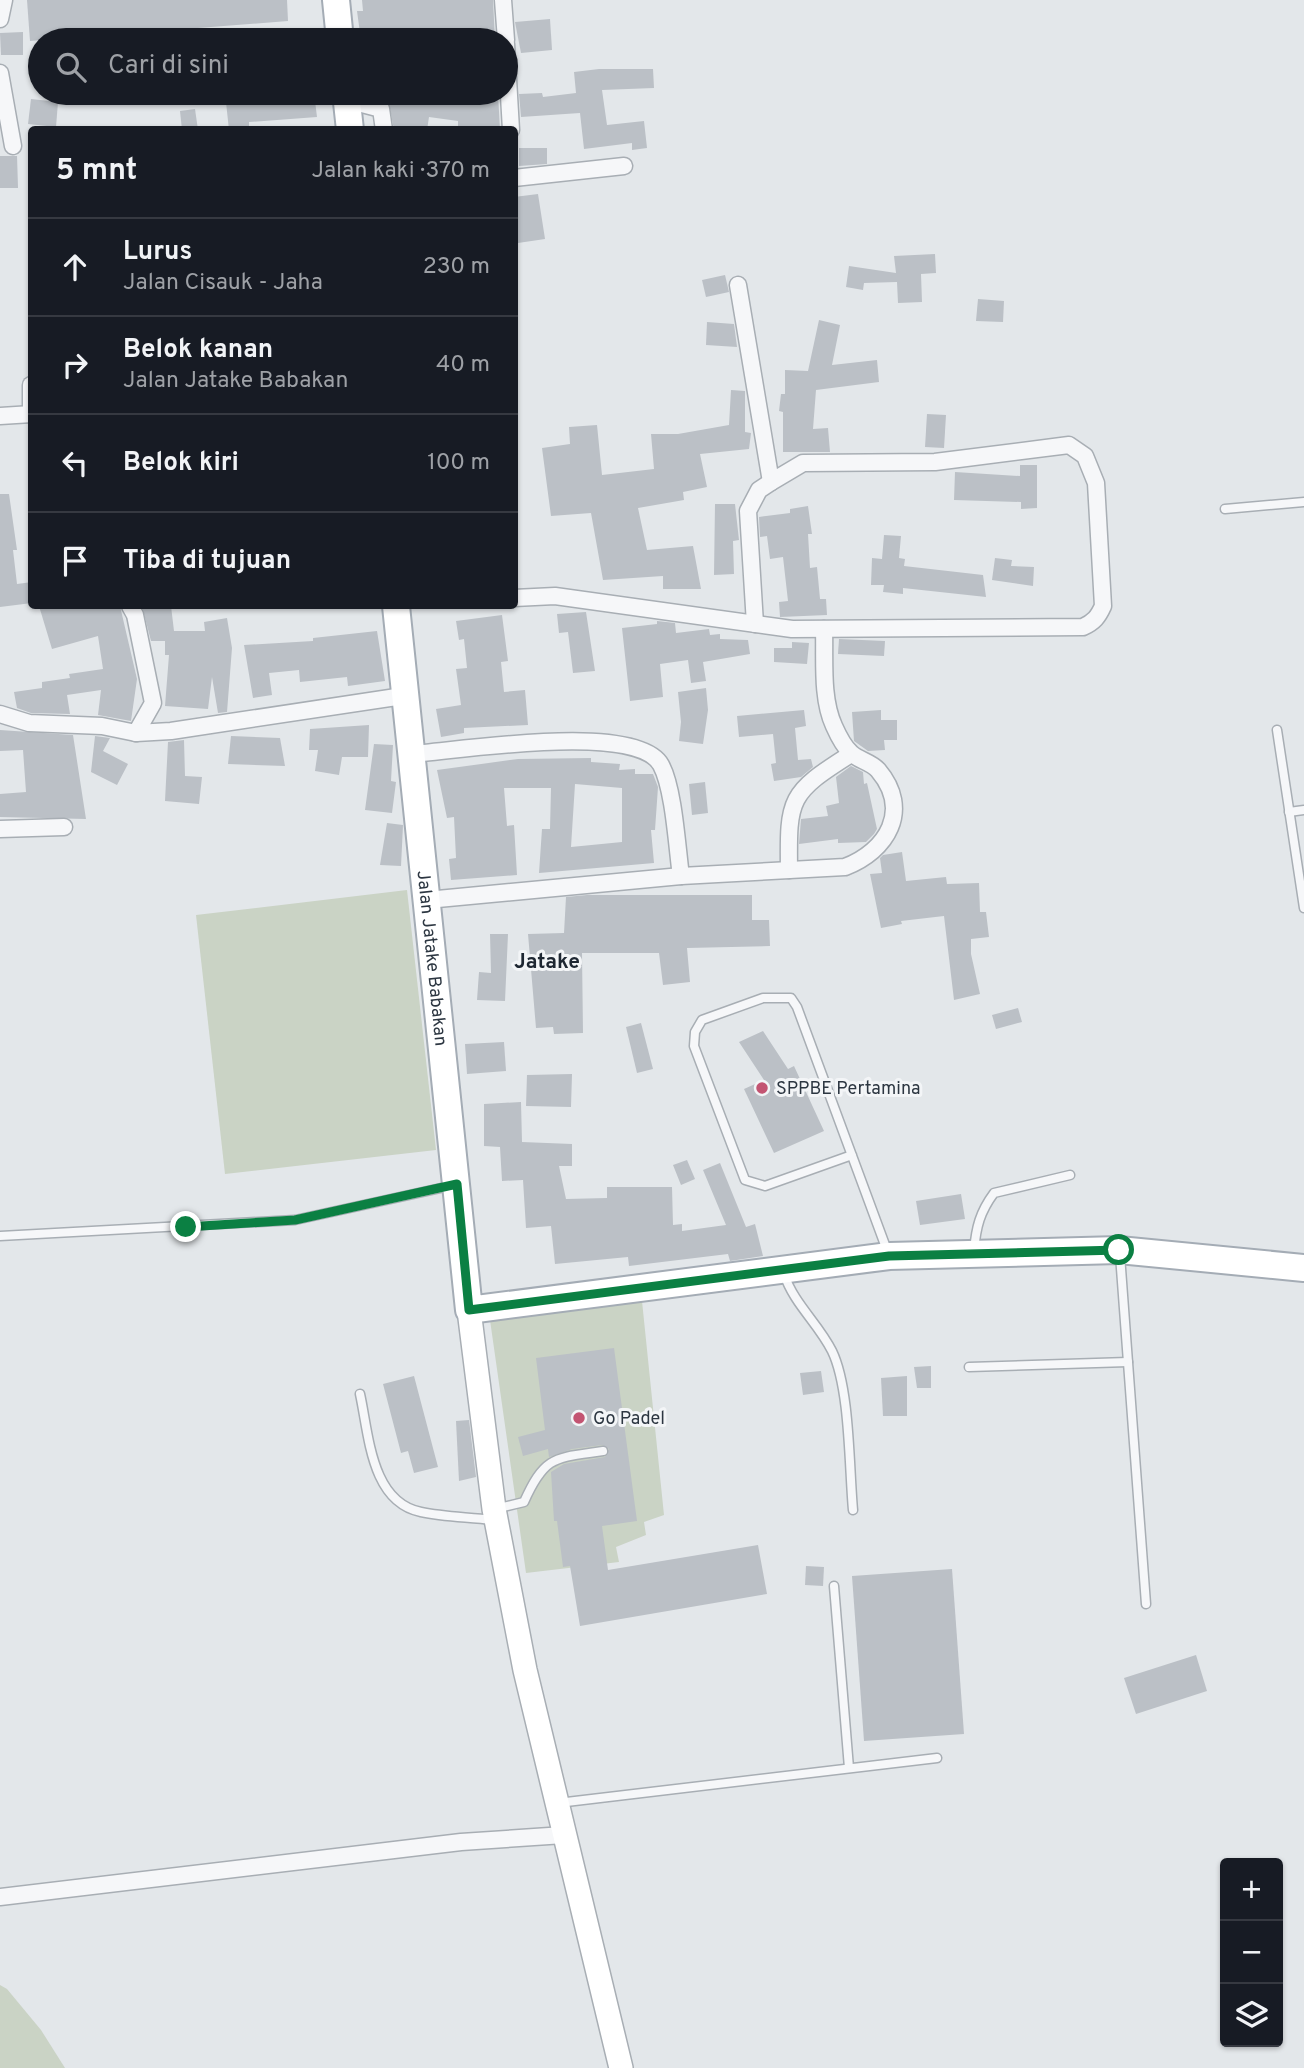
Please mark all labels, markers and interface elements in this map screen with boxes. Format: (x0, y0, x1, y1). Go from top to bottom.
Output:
search box (28, 28, 518, 105)
icon: search (52, 48, 90, 86)
text: Cari di sini (108, 50, 229, 83)
text: 5 mnt (56, 153, 137, 190)
text: Jalan kaki · 370 m (311, 157, 490, 186)
text: Lurus (123, 236, 192, 269)
icon: ahead (56, 248, 94, 286)
text: 230 m (423, 253, 490, 282)
text: Jalan Cisauk - Jaha (123, 269, 323, 298)
text: Belok kanan (123, 334, 273, 367)
icon: right (56, 346, 94, 384)
text: 40 m (436, 351, 490, 380)
text: Jalan Jatake Babakan (123, 367, 348, 396)
icon: left (56, 444, 94, 482)
text: Belok kiri (123, 447, 239, 480)
text: 100 m (427, 449, 490, 478)
icon: arrive (56, 542, 94, 580)
text: Tiba di tujuan (123, 545, 291, 578)
street label: Jalan Jatake Babakan (410, 869, 452, 1047)
district label: Jatake (514, 949, 580, 976)
place label: SPPBE Pertamina (776, 1078, 921, 1101)
marker: SPPBE Pertamina (754, 1080, 770, 1096)
route end (170, 1211, 201, 1242)
route start (1103, 1234, 1134, 1265)
place label: Go Padel (593, 1408, 665, 1431)
marker: Go Padel (571, 1410, 587, 1426)
map controls (1220, 1858, 1283, 2047)
button: + (1220, 1858, 1283, 1921)
button: − (1220, 1921, 1283, 1984)
button: layers (1220, 1984, 1283, 2047)

